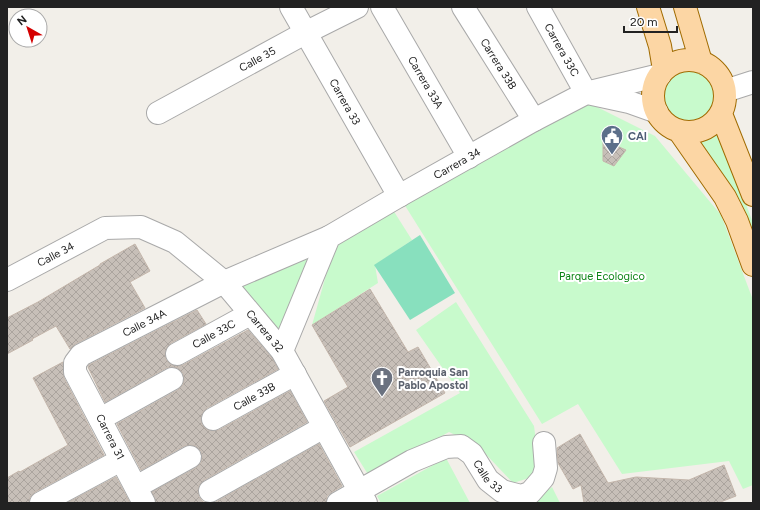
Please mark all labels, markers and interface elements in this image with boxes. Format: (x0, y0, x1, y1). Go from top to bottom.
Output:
north arrow (8, 8, 48, 48)
scale bar (624, 8, 677, 34)
text: N (15, 13, 29, 28)
text: 20 m (630, 15, 658, 29)
street label: Carrera 33C (542, 21, 582, 79)
street label: Carrera 33B (478, 36, 520, 92)
street label: Calle 35 (237, 44, 278, 74)
street label: Carrera 33A (405, 54, 446, 111)
street label: Carrera 33 (327, 76, 363, 127)
public building icon: CAI (599, 123, 625, 156)
place label: CAI (628, 130, 647, 143)
street label: Carrera 34 (431, 145, 483, 182)
street label: Calle 34 (35, 239, 76, 269)
park label: Parque Ecologico (559, 270, 645, 283)
street label: Calle 34A (120, 306, 169, 339)
street label: Carrera 32 (243, 307, 286, 354)
street label: Calle 33C (190, 317, 238, 351)
church icon: Parroquia San Pablo Apostol (369, 365, 395, 398)
place label: Parroquia San Pablo Apostol (398, 366, 468, 392)
street label: Calle 33B (231, 380, 278, 413)
street label: Carrera 31 (93, 412, 127, 462)
street label: Calle 33 (471, 457, 505, 495)

